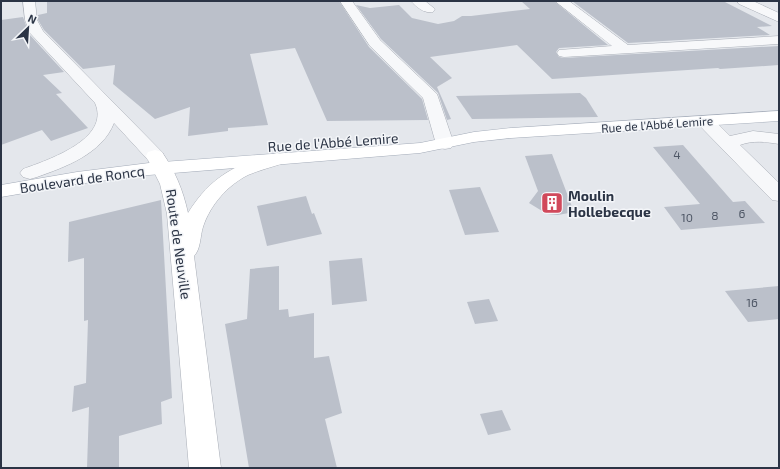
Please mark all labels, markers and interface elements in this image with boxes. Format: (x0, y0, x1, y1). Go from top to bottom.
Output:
north arrow (8, 8, 48, 48)
text: N (26, 11, 39, 26)
street label: Rue de l'Abbé Lemire (601, 113, 713, 135)
street label: Rue de l'Abbé Lemire (267, 129, 399, 155)
house number: 4 (673, 147, 681, 161)
street label: Boulevard de Roncq (18, 162, 146, 196)
place label: Moulin Hollebecque (568, 187, 651, 220)
street label: Route de Neuville (163, 188, 195, 300)
building icon: Moulin Hollebecque (539, 190, 565, 216)
house number: 6 (739, 206, 746, 220)
house number: 8 (711, 208, 719, 222)
house number: 10 (681, 210, 693, 224)
house number: 16 (746, 295, 758, 309)

